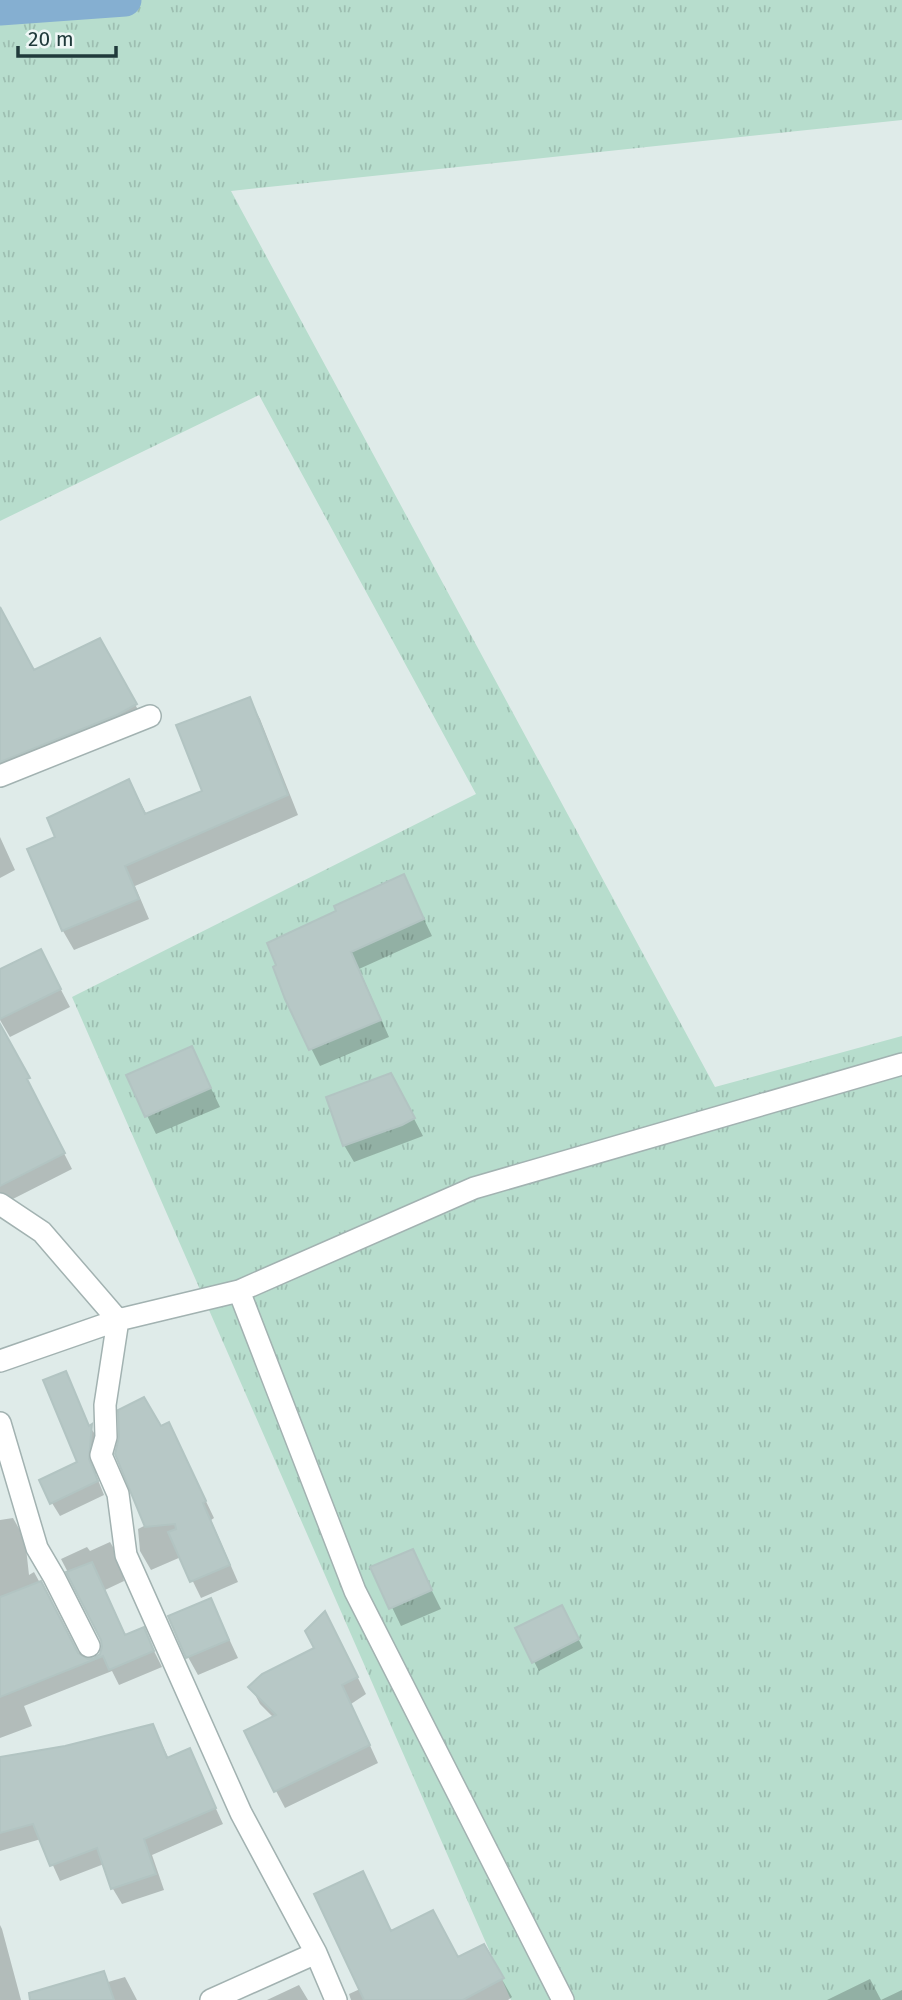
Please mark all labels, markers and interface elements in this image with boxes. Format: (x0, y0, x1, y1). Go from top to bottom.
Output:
scale bar (18, 14, 116, 58)
text: 20 m (28, 26, 74, 52)

